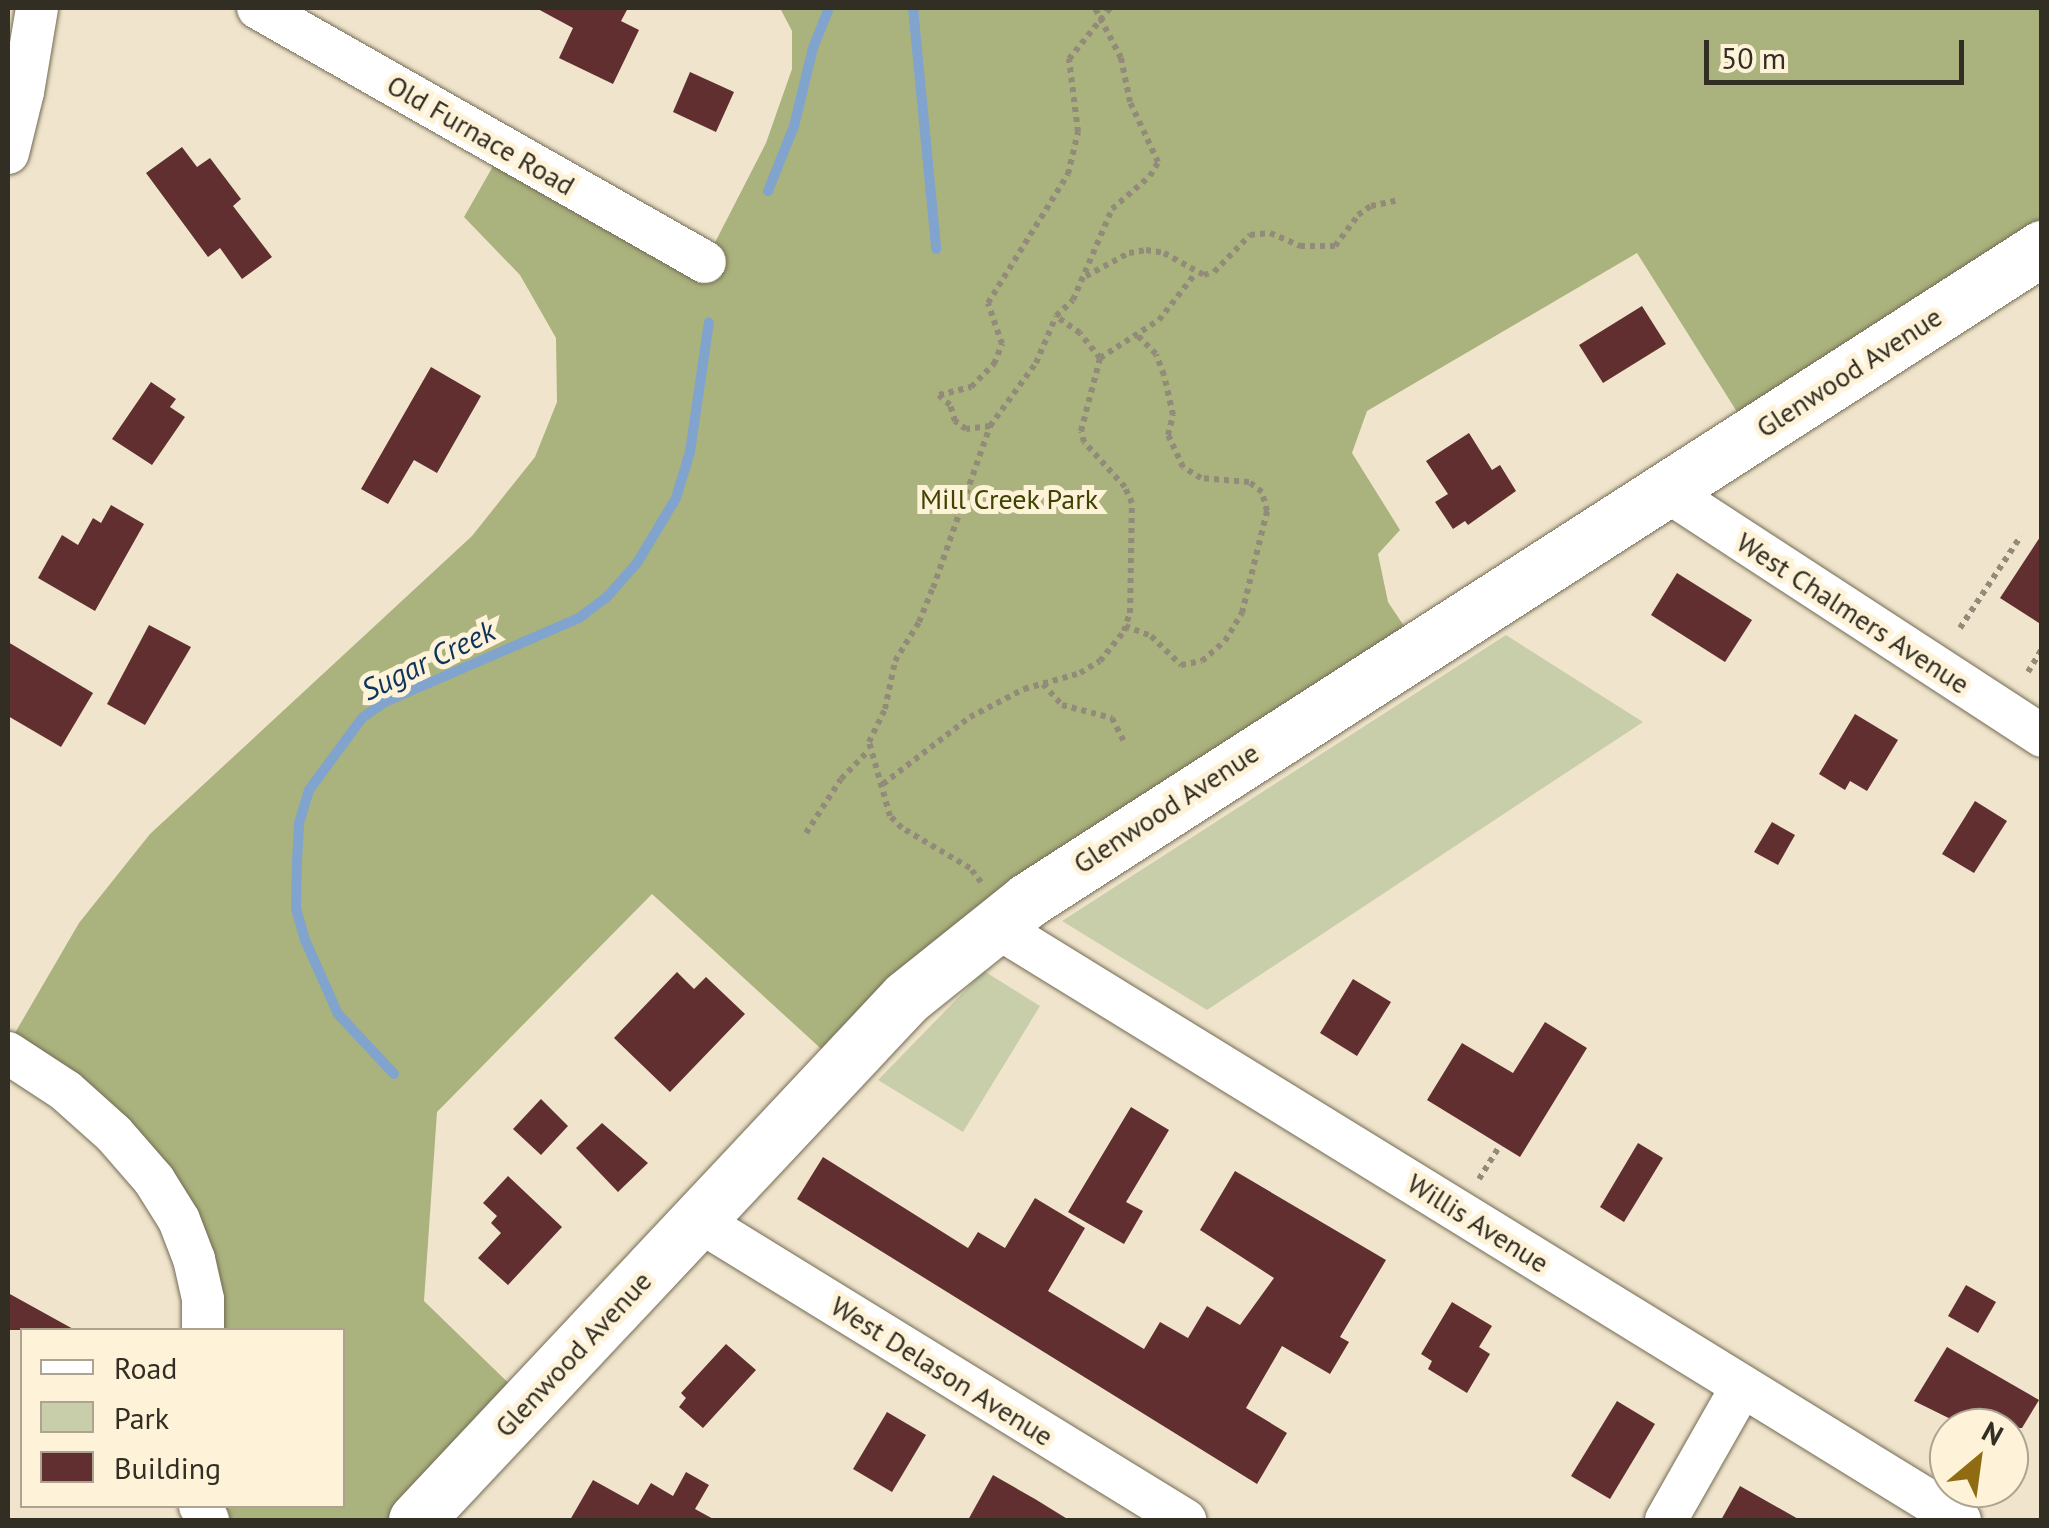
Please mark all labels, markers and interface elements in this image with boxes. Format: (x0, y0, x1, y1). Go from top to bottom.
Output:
scale bar (1709, 20, 1969, 82)
text: 50 m (1721, 38, 1786, 77)
street label: Old Furnace Road (381, 68, 581, 202)
street label: Glenwood Avenue (1750, 299, 1948, 445)
park label: Mill Creek Park (919, 482, 1099, 516)
street label: West Chalmers Avenue (1730, 525, 1976, 701)
water label: Sugar Creek (355, 612, 501, 708)
street label: Glenwood Avenue (1067, 735, 1265, 881)
street label: Willis Avenue (1401, 1166, 1555, 1280)
street label: Glenwood Avenue (487, 1264, 659, 1444)
street label: West Delason Avenue (824, 1289, 1060, 1453)
legend (20, 1328, 345, 1508)
text: Road (114, 1348, 178, 1387)
text: Park (114, 1398, 169, 1437)
north arrow (1929, 1408, 2029, 1508)
text: N (1976, 1412, 2010, 1454)
text: Building (114, 1448, 221, 1487)

